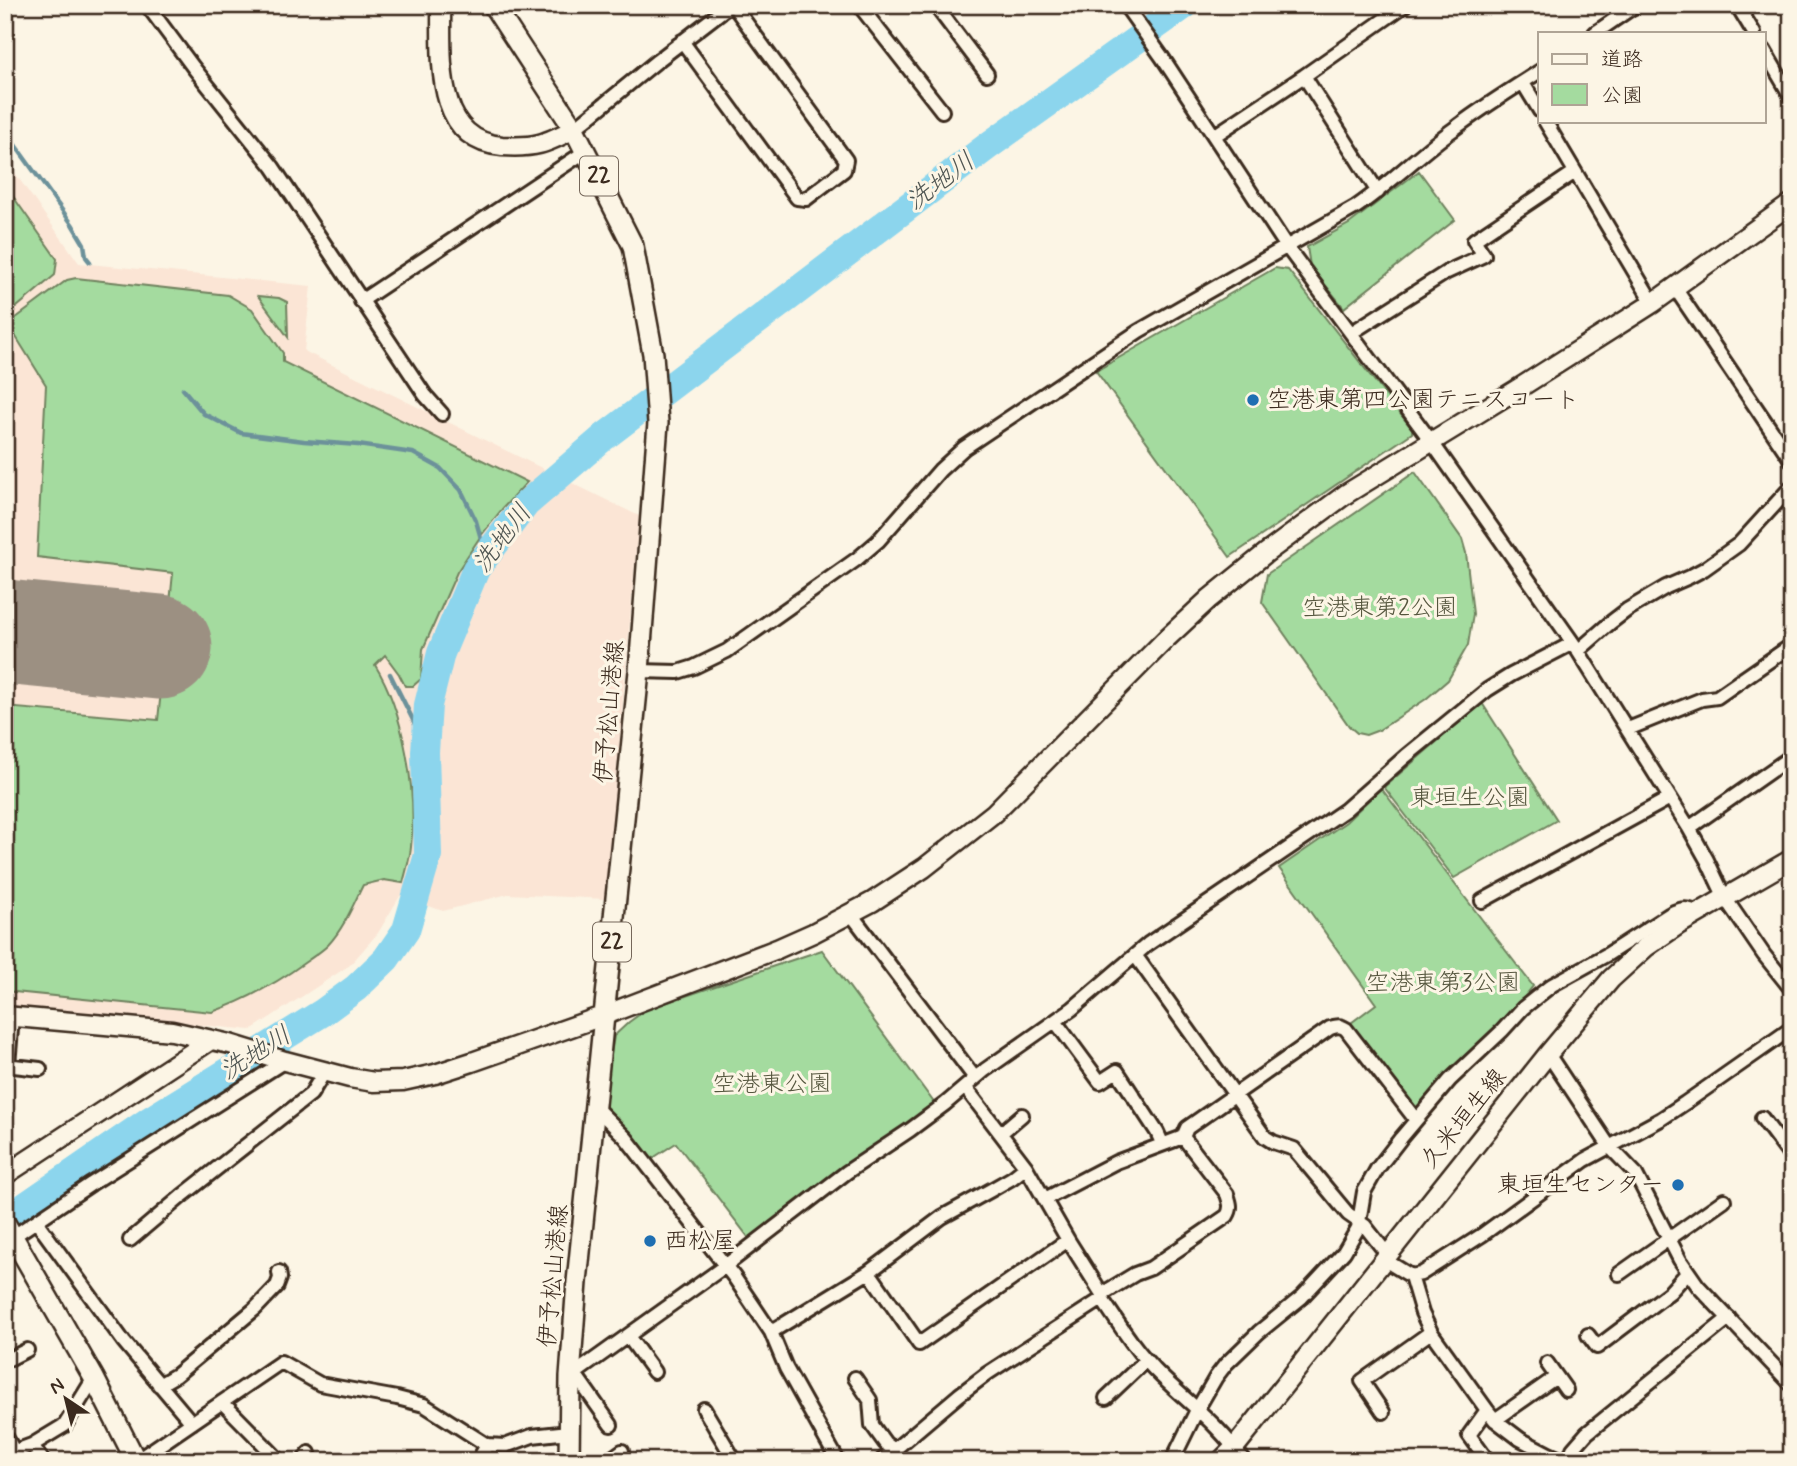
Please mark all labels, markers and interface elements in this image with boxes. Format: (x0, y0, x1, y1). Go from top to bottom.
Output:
legend (1538, 32, 1766, 122)
text: 道路 (1601, 46, 1643, 74)
text: 公園 (1601, 82, 1643, 110)
water label: 洗地川 (900, 145, 982, 219)
road number: 22 (580, 156, 618, 196)
place label: 空港東第四公園テニスコート (1267, 385, 1579, 416)
marker: 空港東第四公園テニスコート (1245, 392, 1261, 408)
water label: 洗地川 (466, 498, 540, 580)
park label: 空港東第2公園 (1302, 593, 1458, 624)
street label: 伊予松山港線 (588, 639, 632, 785)
park label: 東垣生公園 (1410, 783, 1530, 814)
road number: 22 (593, 923, 631, 962)
park label: 空港東第3公園 (1366, 968, 1520, 999)
water label: 洗地川 (214, 1019, 298, 1089)
street label: 久米垣生線 (1414, 1063, 1514, 1175)
park label: 空港東公園 (712, 1069, 832, 1100)
place label: 東垣生センター (1497, 1170, 1664, 1201)
marker: 東垣生センター (1670, 1177, 1686, 1193)
street label: 伊予松山港線 (532, 1203, 576, 1349)
place label: 西松屋 (664, 1226, 736, 1257)
marker: 西松屋 (642, 1233, 658, 1249)
north arrow (32, 1364, 102, 1434)
text: N (45, 1372, 69, 1400)

